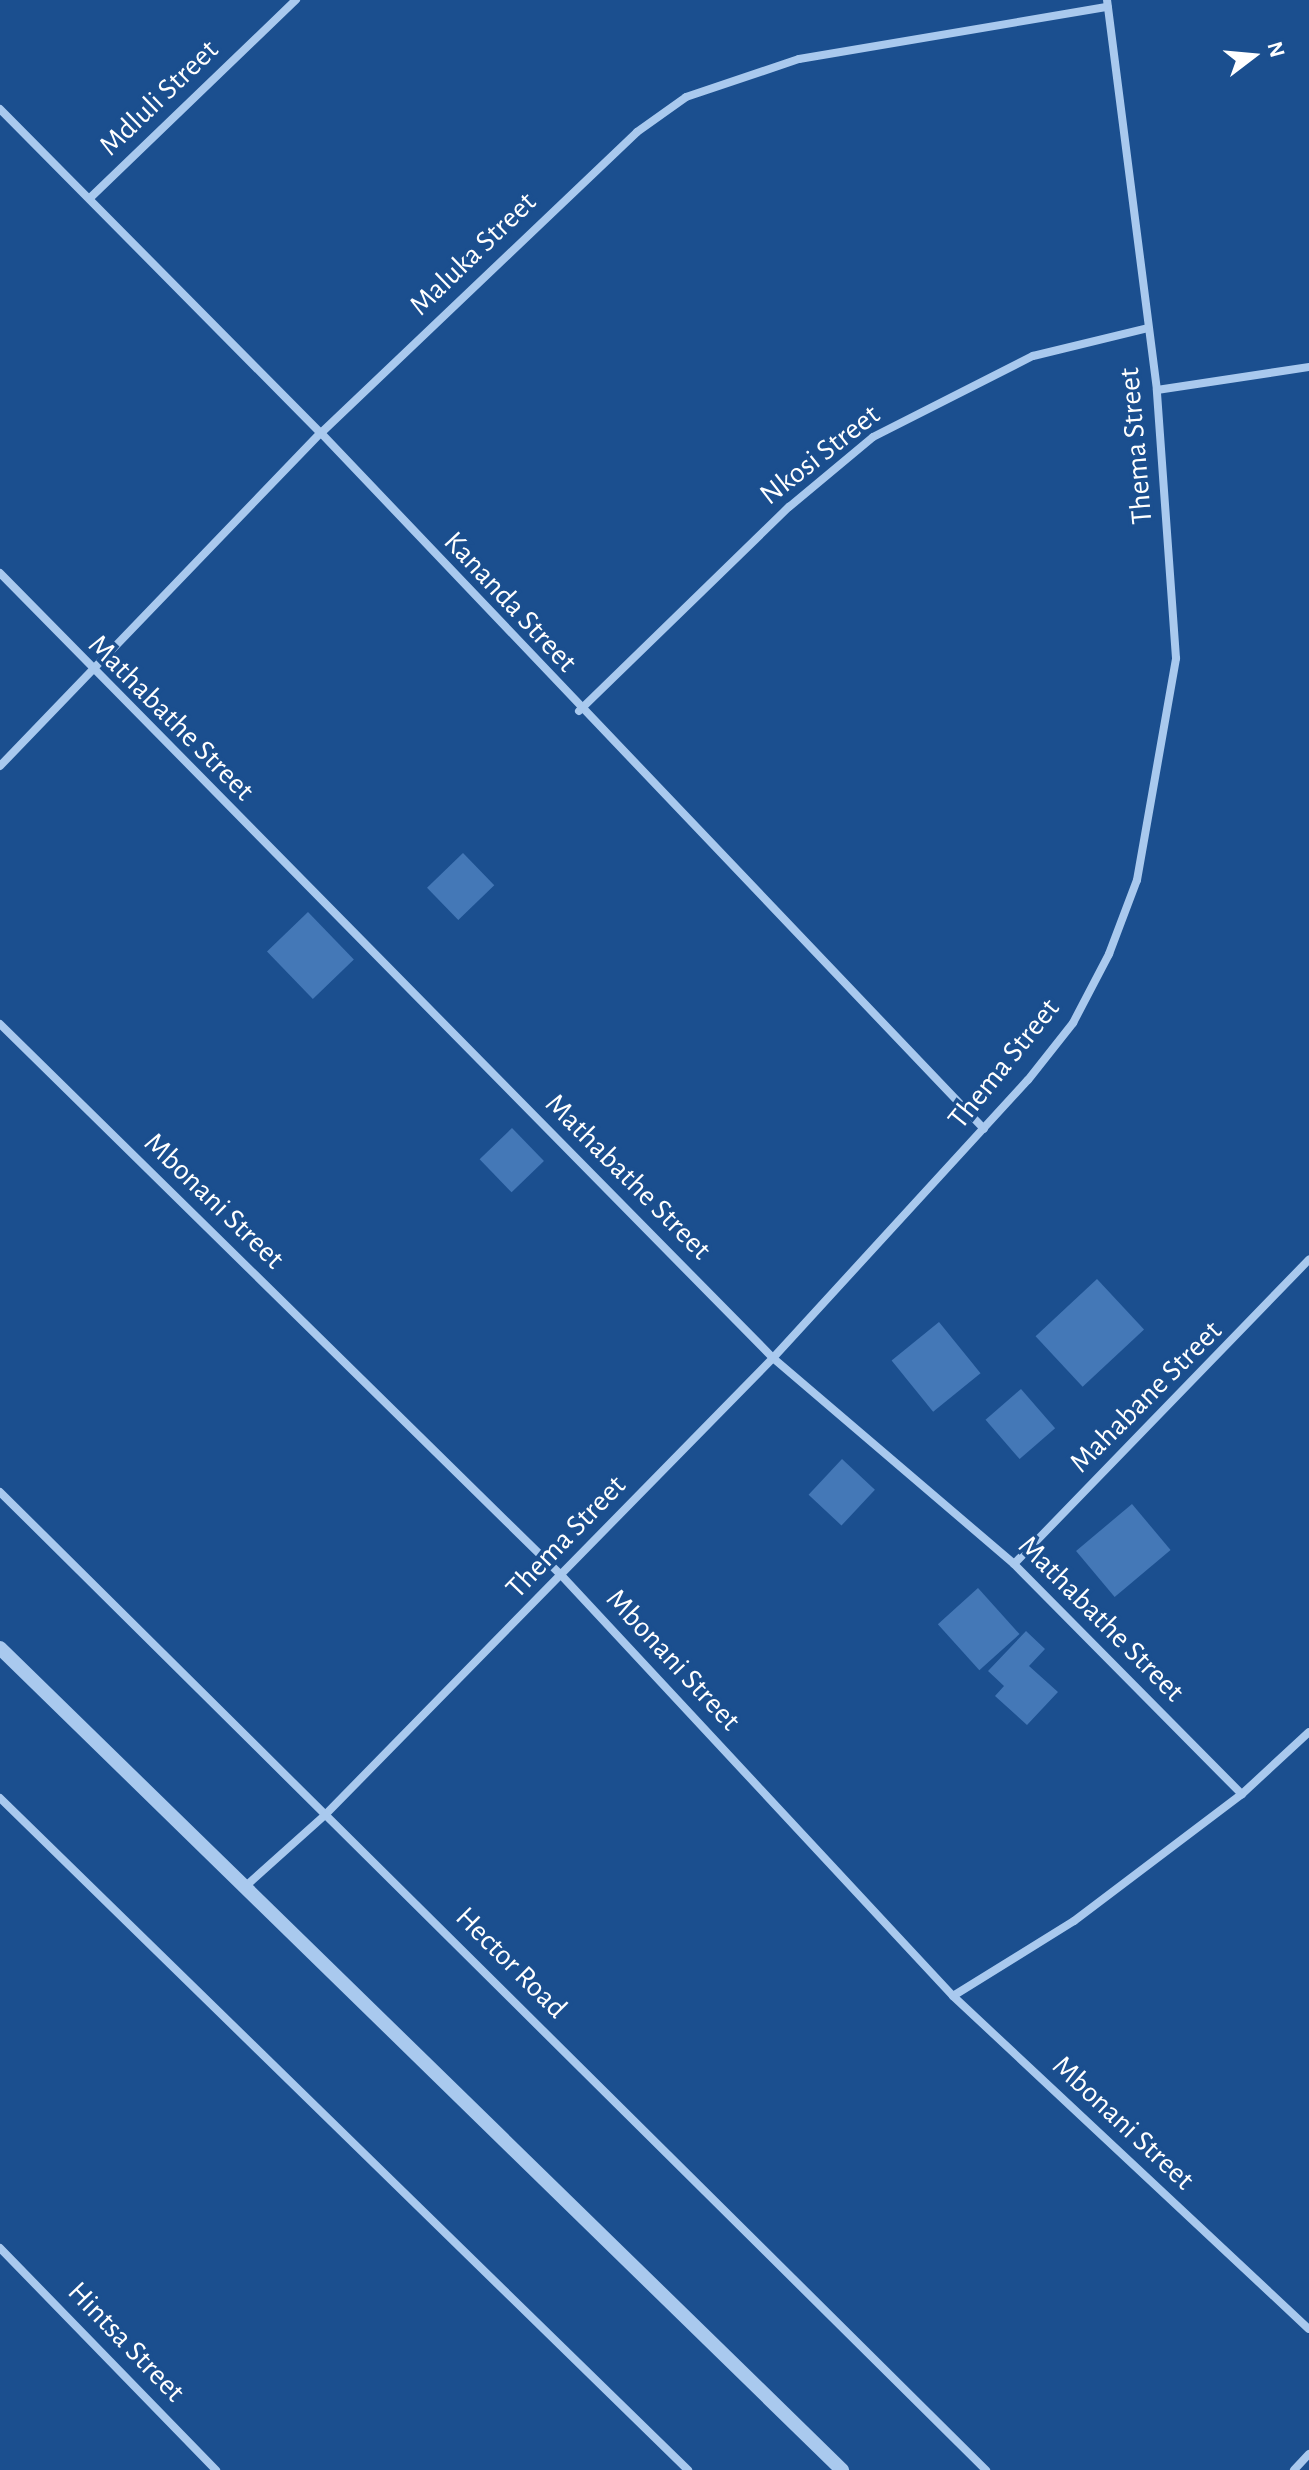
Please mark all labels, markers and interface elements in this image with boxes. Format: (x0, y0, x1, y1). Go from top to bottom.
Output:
north arrow (1213, 16, 1293, 96)
street label: Mdluli Street (92, 32, 226, 164)
text: N (1263, 39, 1289, 60)
street label: Maluka Street (402, 185, 544, 323)
street label: Thema Street (1111, 366, 1161, 526)
street label: Nkosi Street (753, 397, 887, 513)
street label: Kananda Street (436, 524, 584, 680)
street label: Mathabathe Street (80, 627, 262, 809)
street label: Thema Street (941, 992, 1067, 1136)
street label: Mathabathe Street (537, 1086, 719, 1268)
street label: Mbonani Street (136, 1125, 292, 1277)
street label: Mahabane Street (1062, 1313, 1230, 1481)
street label: Thema Street (498, 1468, 634, 1606)
street label: Mathabathe Street (1010, 1528, 1192, 1710)
street label: Mbonani Street (598, 1582, 748, 1738)
street label: Hector Road (448, 1900, 574, 2026)
street label: Mbonani Street (1045, 2048, 1201, 2198)
street label: Hintsa Street (60, 2274, 192, 2410)

